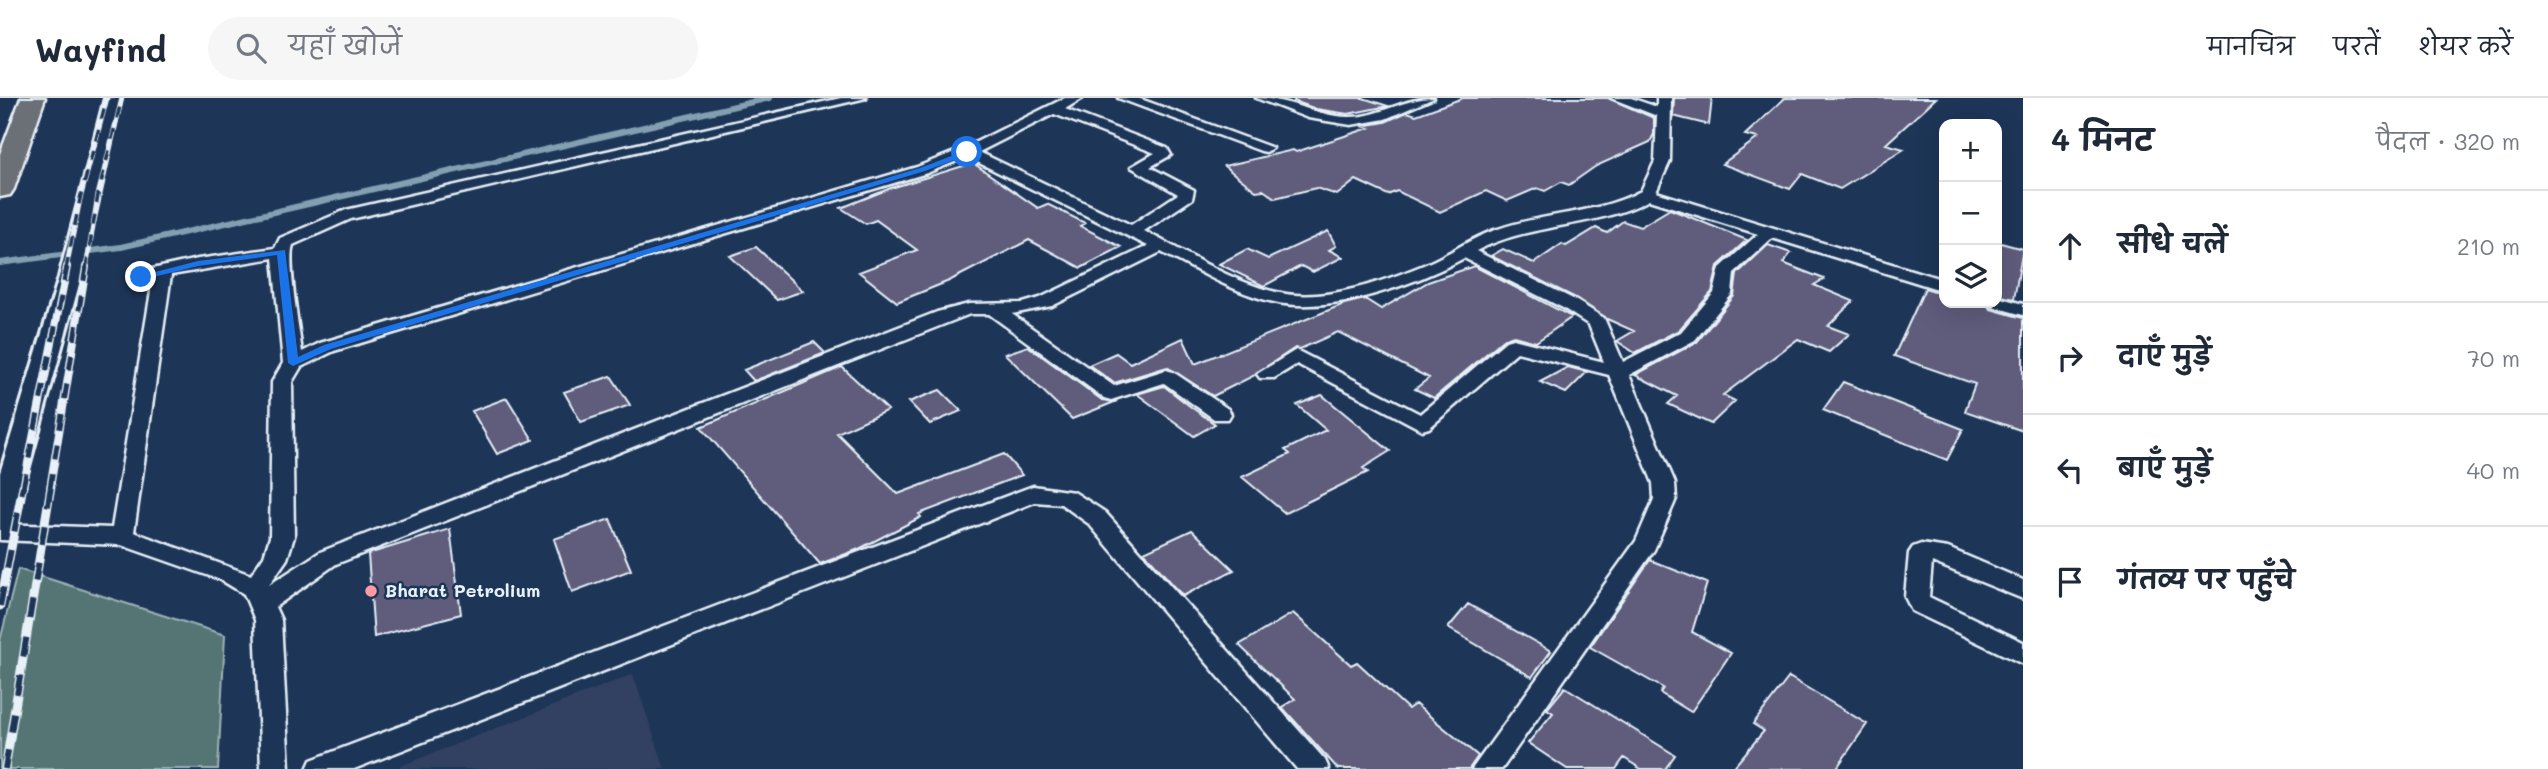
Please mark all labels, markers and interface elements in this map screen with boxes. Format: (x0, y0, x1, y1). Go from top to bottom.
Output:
search box (208, 17, 698, 80)
text: Wayfind (35, 27, 166, 70)
text: यहाँ खोजें (288, 28, 402, 62)
icon: search (232, 29, 270, 67)
text: मानचित्र (2207, 30, 2295, 61)
text: परतें (2333, 30, 2380, 61)
text: शेयर करें (2418, 30, 2513, 61)
map controls (1939, 119, 2002, 308)
button: + (1939, 119, 2002, 182)
text: 4 मिनट (2051, 119, 2154, 159)
text: पैदल · 320 m (2376, 126, 2520, 156)
route start (951, 136, 982, 167)
button: − (1939, 182, 2002, 245)
text: सीधे चलें (2118, 226, 2227, 260)
icon: ahead (2051, 227, 2089, 265)
text: 210 m (2457, 231, 2520, 261)
button: layers (1939, 245, 2002, 308)
route end (125, 261, 156, 292)
text: दाएँ मुड़ें (2118, 338, 2211, 372)
icon: right (2051, 339, 2089, 377)
text: 70 m (2467, 343, 2520, 373)
text: बाएँ मुड़ें (2118, 450, 2212, 484)
icon: left (2051, 451, 2089, 489)
text: 40 m (2467, 455, 2520, 485)
text: गंतव्य पर पहुँचे (2118, 562, 2295, 596)
icon: arrive (2051, 563, 2089, 601)
place label: Bharat Petrolium (385, 578, 540, 602)
marker: Bharat Petrolium (363, 583, 379, 599)

